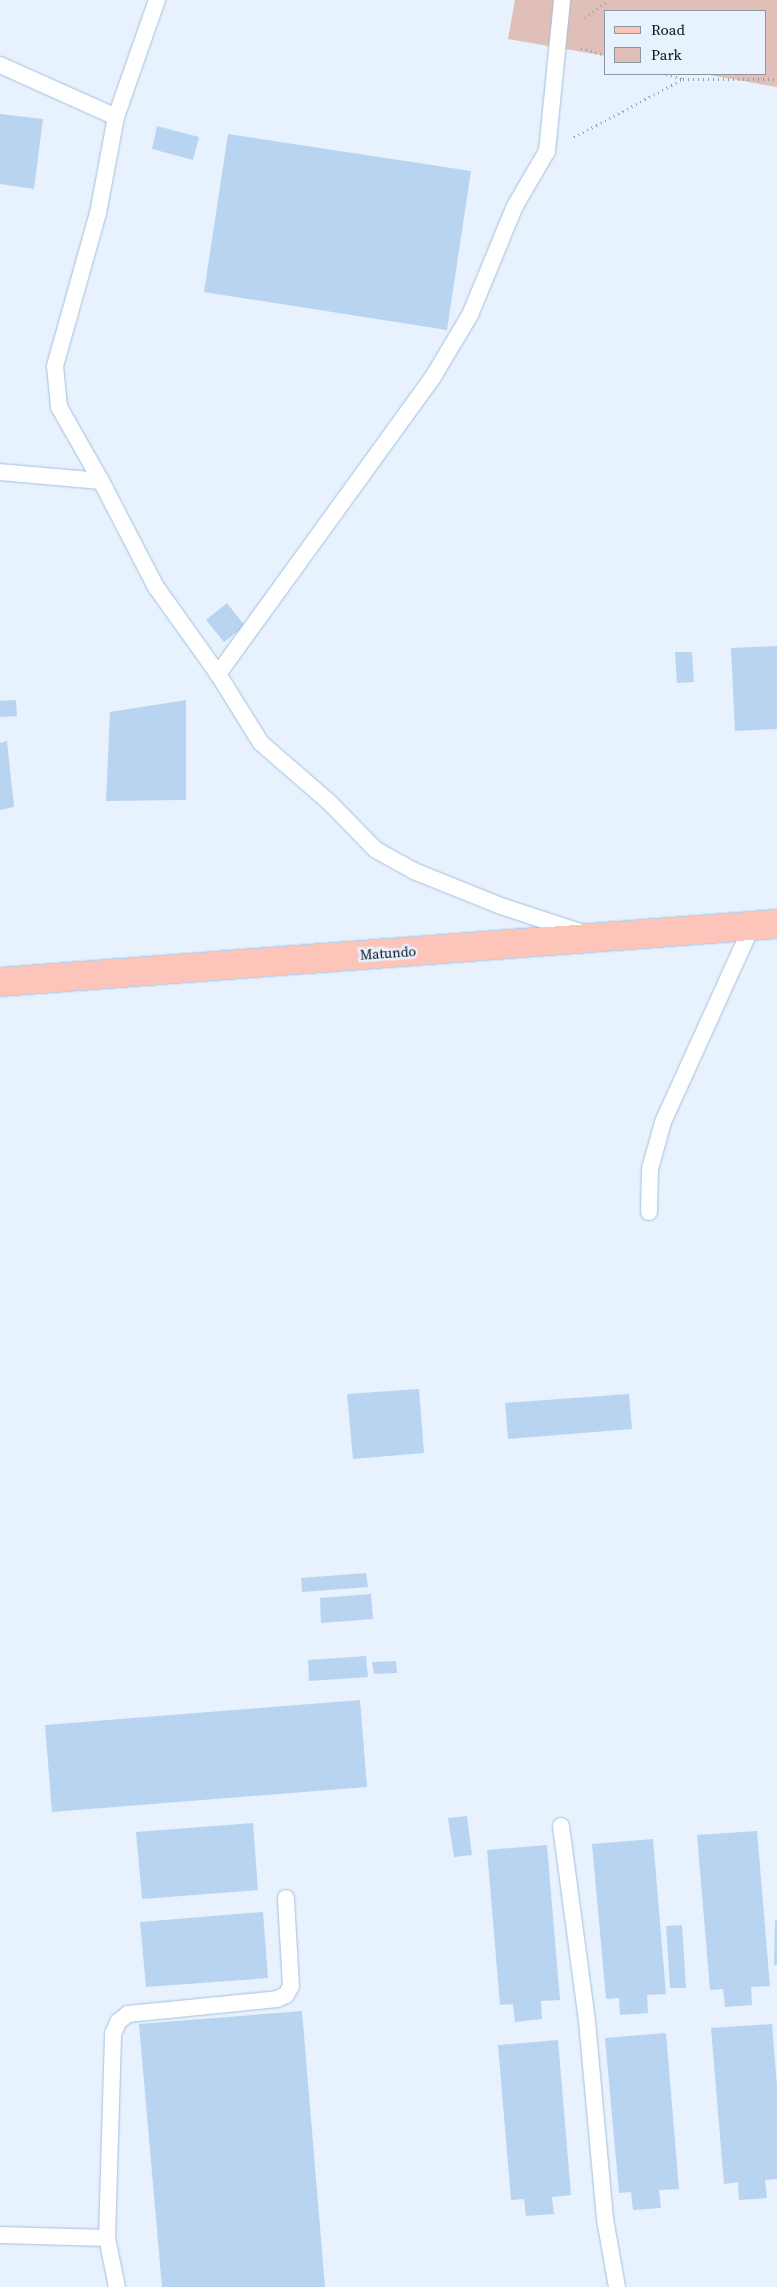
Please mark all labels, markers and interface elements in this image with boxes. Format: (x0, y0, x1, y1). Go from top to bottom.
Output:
legend (604, 10, 767, 75)
text: Road (651, 19, 685, 40)
text: Park (651, 44, 682, 65)
street label: Matundo (359, 943, 417, 963)

